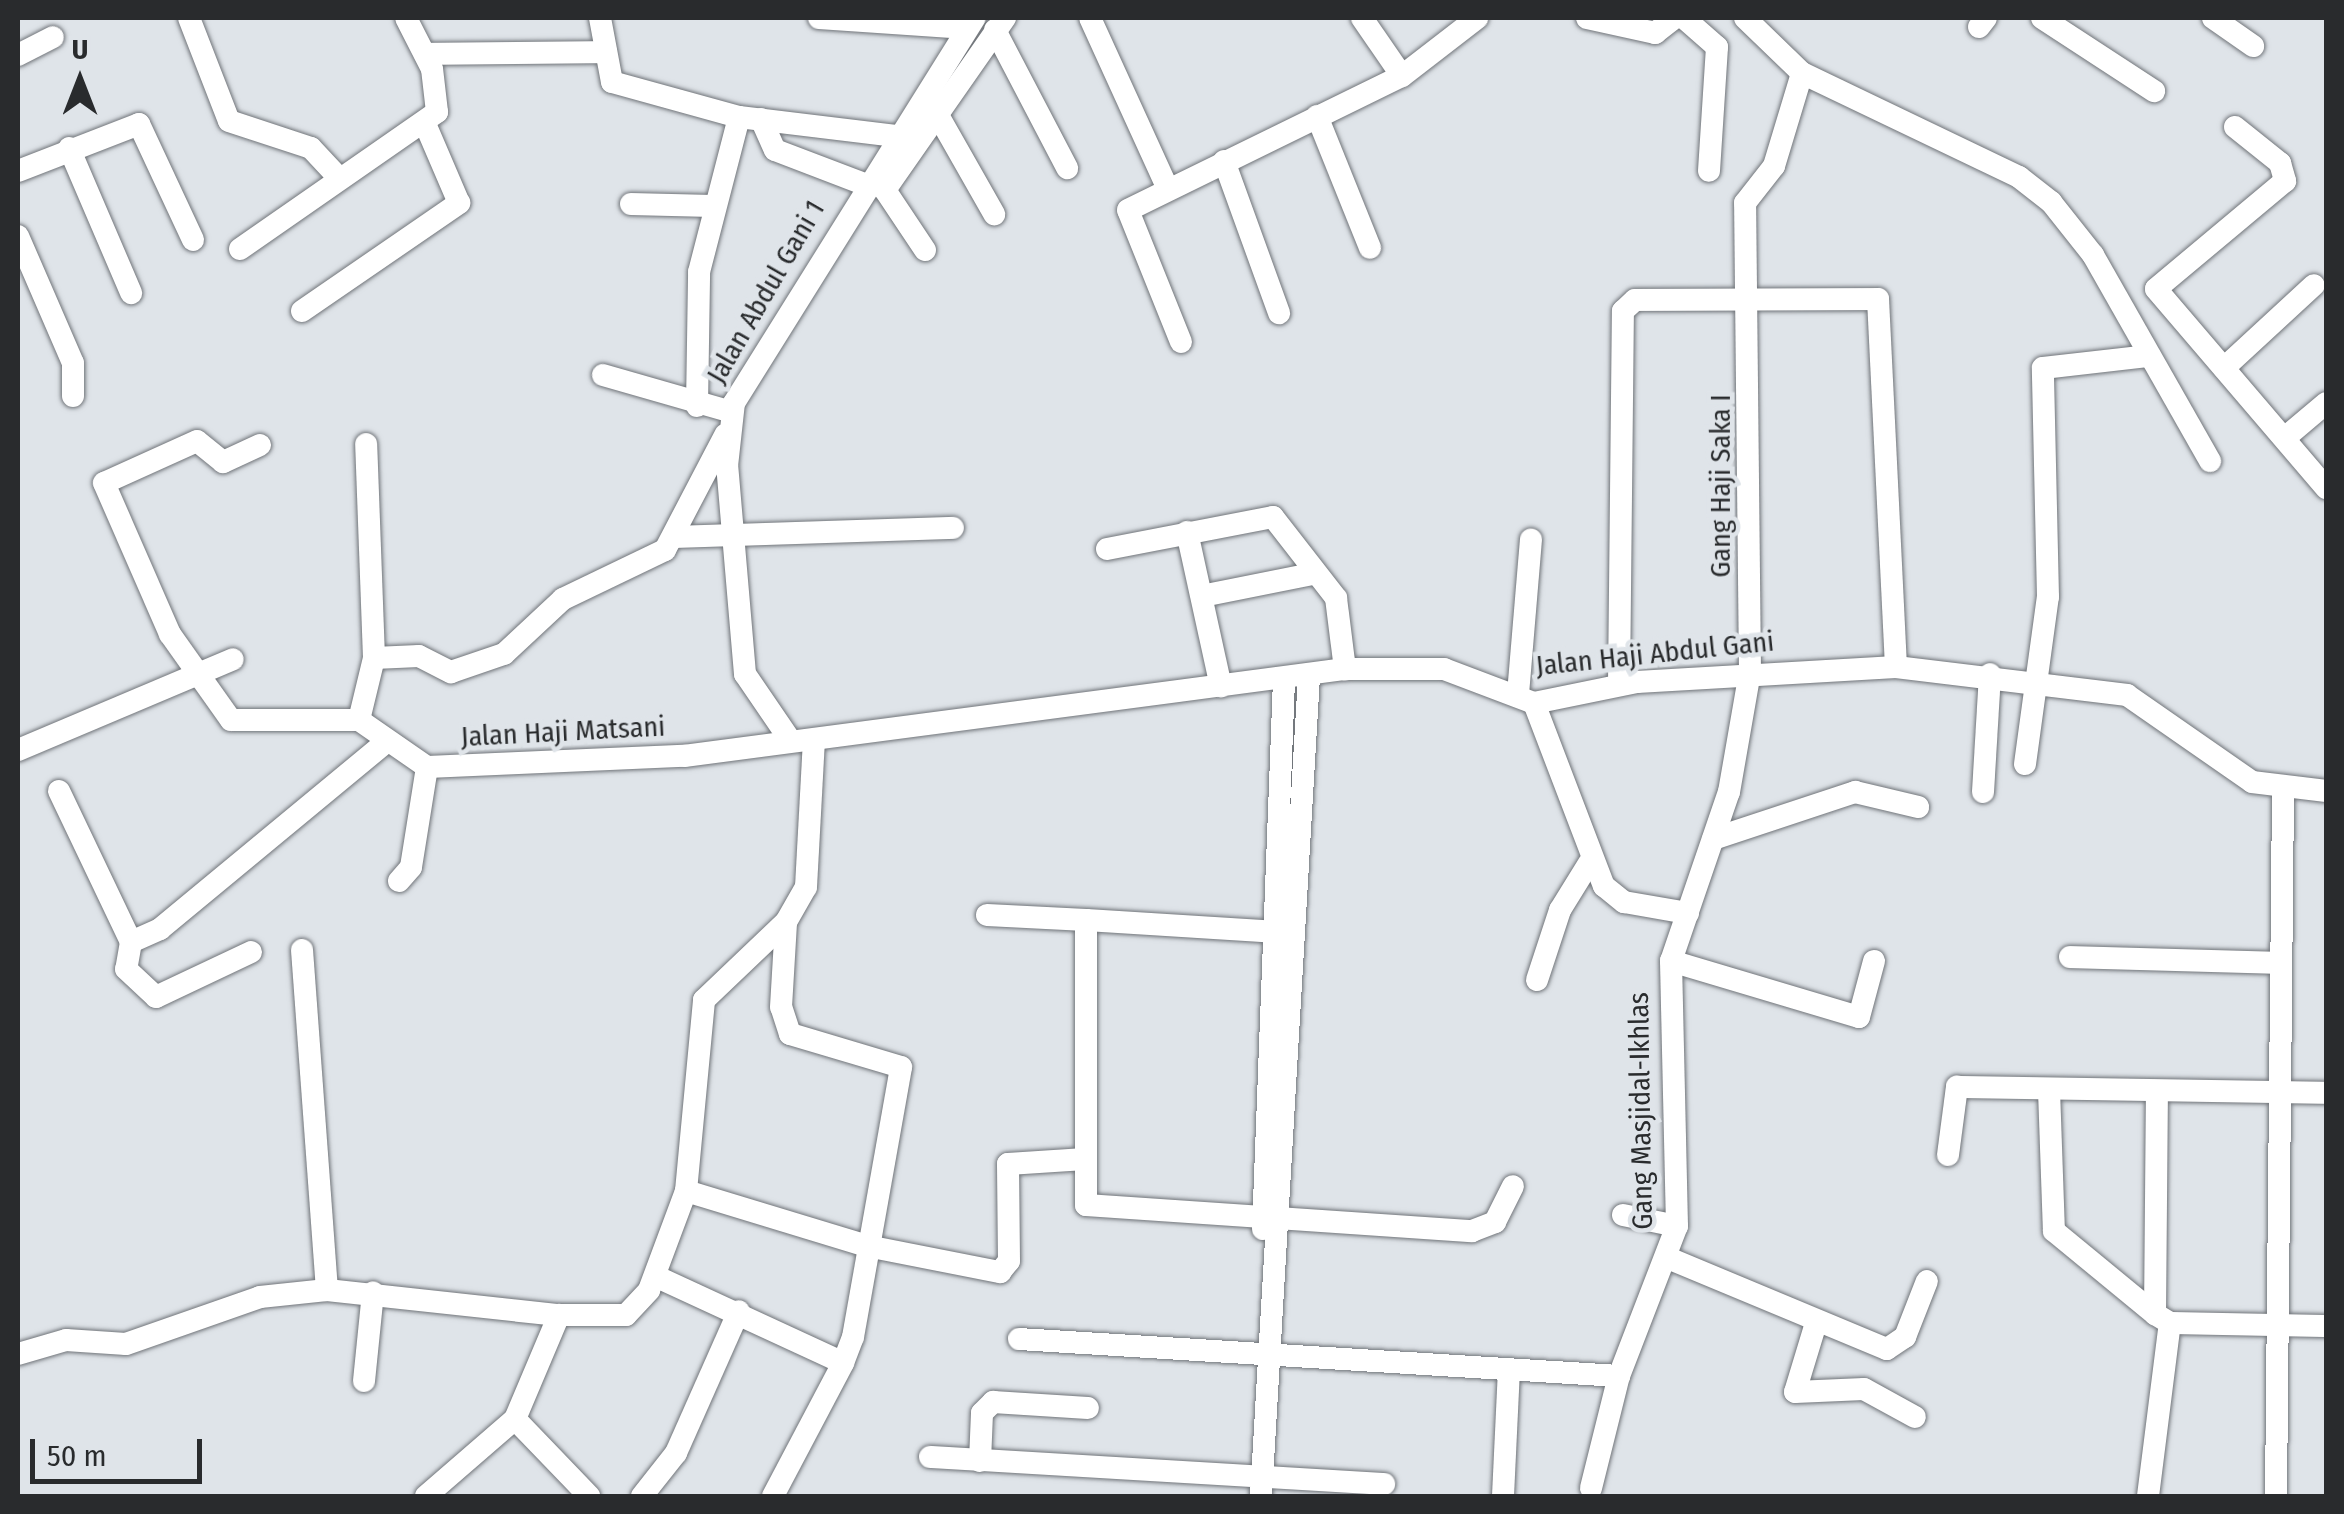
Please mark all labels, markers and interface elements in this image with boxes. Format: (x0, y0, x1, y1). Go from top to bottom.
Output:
north arrow (30, 30, 130, 130)
text: U (72, 33, 88, 66)
street label: Jalan Abdul Gani 1 (700, 195, 832, 389)
street label: Gang Haji Saka I (1704, 394, 1738, 578)
street label: Jalan Haji Abdul Gani (1534, 625, 1776, 683)
street label: Jalan Haji Matsani (460, 710, 666, 754)
street label: Gang Masjidal-Ikhlas (1622, 992, 1660, 1230)
scale bar (35, 1419, 208, 1481)
text: 50 m (47, 1438, 107, 1474)

